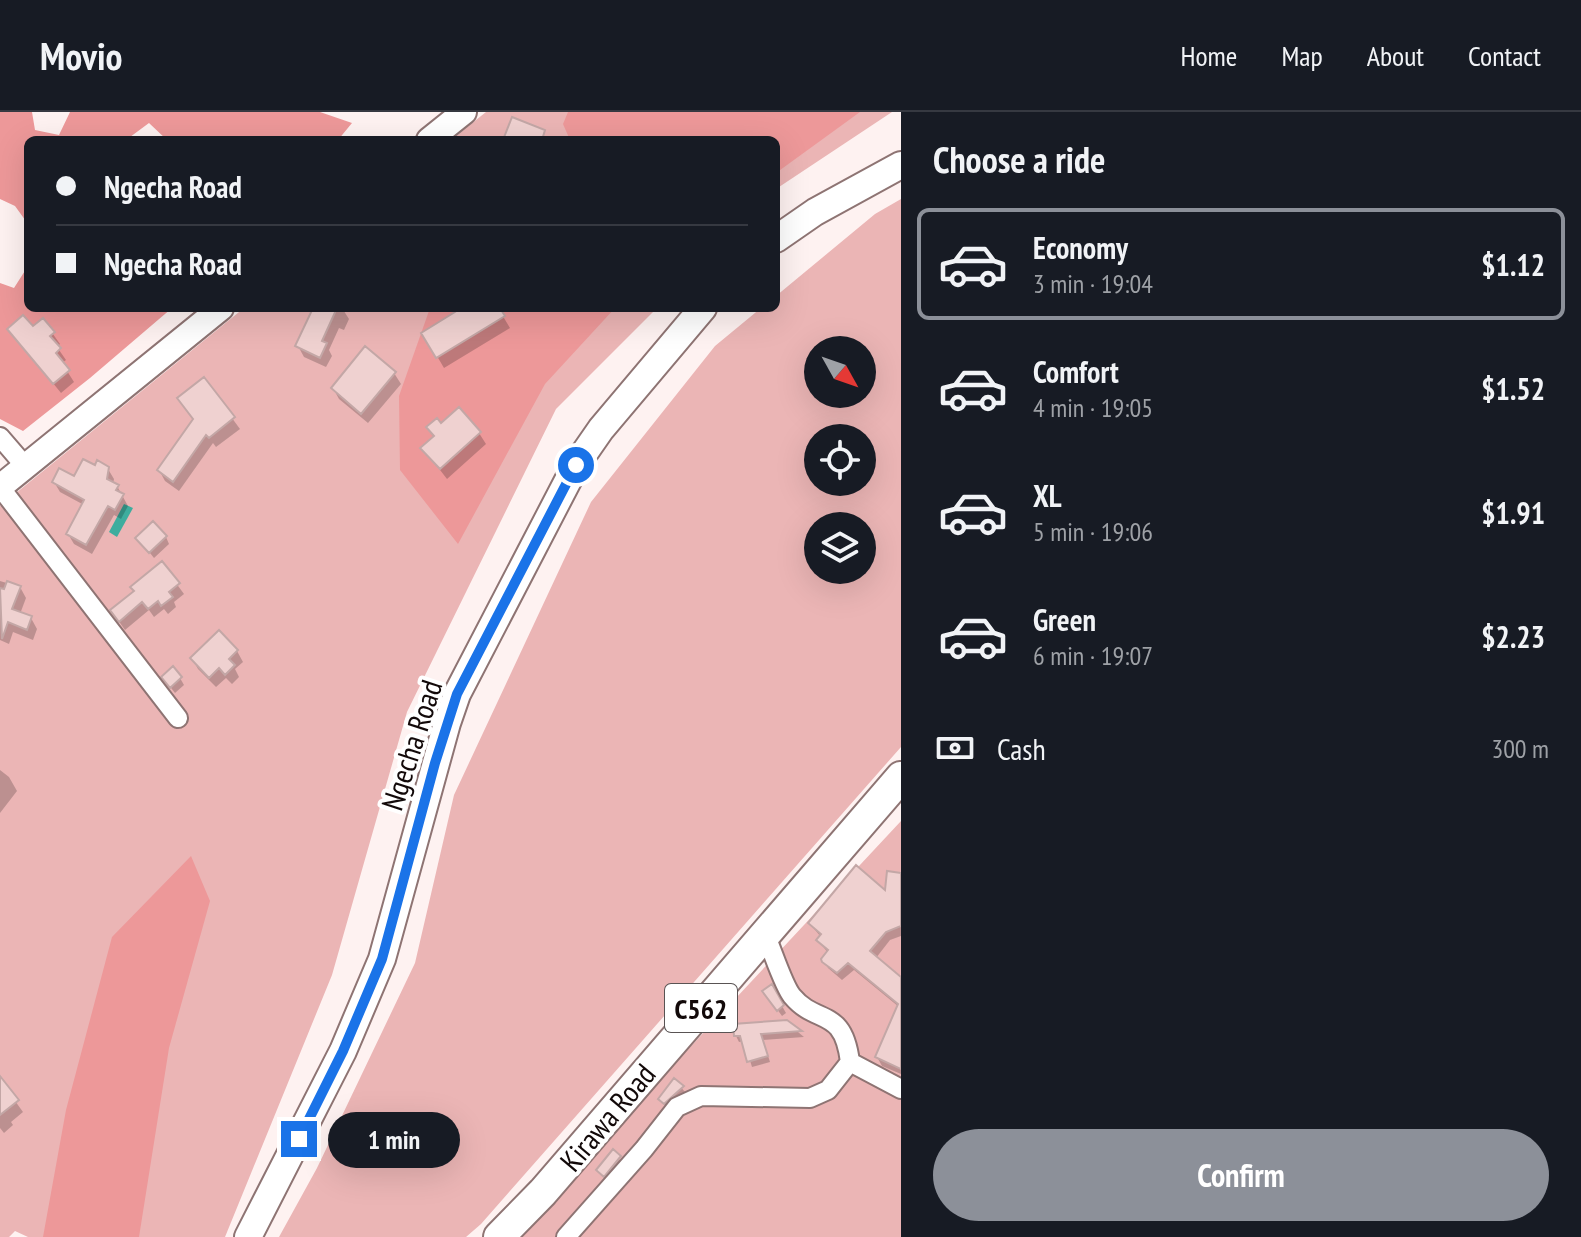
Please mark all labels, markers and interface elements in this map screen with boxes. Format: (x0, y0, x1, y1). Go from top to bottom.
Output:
text: Movio (40, 31, 122, 80)
text: Home (1181, 37, 1237, 74)
text: Map (1281, 37, 1323, 74)
text: About (1367, 37, 1424, 74)
text: Contact (1468, 37, 1541, 74)
text: Choose a ride (933, 136, 1105, 183)
text: Ngecha Road (104, 167, 242, 206)
icon: car (937, 228, 1009, 300)
text: Economy (1033, 228, 1128, 267)
text: Ngecha Road (104, 244, 242, 283)
text: $1.12 (1481, 245, 1545, 284)
text: 3 min · 19:04 (1033, 267, 1153, 300)
north arrow (804, 336, 876, 408)
map controls (804, 336, 876, 584)
icon: car (937, 352, 1009, 424)
text: Comfort (1033, 352, 1119, 391)
text: $1.52 (1481, 369, 1545, 408)
text: 4 min · 19:05 (1033, 391, 1153, 424)
button: locate (804, 424, 876, 496)
route start (558, 447, 594, 483)
icon: car (937, 476, 1009, 548)
text: XL (1033, 476, 1062, 515)
text: $1.91 (1481, 493, 1545, 532)
button: layers (804, 512, 876, 584)
text: 5 min · 19:06 (1033, 515, 1153, 548)
icon: car (937, 600, 1009, 672)
text: Green (1033, 600, 1096, 639)
text: $2.23 (1481, 617, 1545, 656)
text: 6 min · 19:07 (1033, 639, 1153, 672)
street label: Ngecha Road (372, 675, 450, 815)
icon: cash (933, 726, 977, 770)
text: Cash (997, 729, 1046, 768)
text: 300 m (1491, 732, 1549, 765)
road number: C562 (665, 984, 737, 1032)
street label: Kirawa Road (551, 1055, 663, 1179)
callout: 1 min (327, 1111, 459, 1167)
route end (281, 1121, 317, 1157)
text: 1 min (368, 1123, 420, 1156)
button: Confirm (933, 1129, 1549, 1221)

